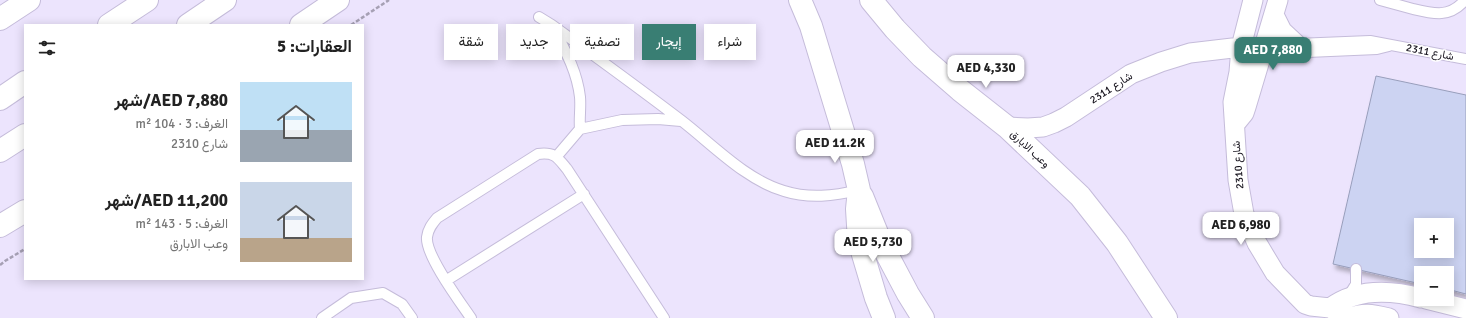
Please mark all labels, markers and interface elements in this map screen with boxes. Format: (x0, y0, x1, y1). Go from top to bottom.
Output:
chip: شقة (444, 24, 498, 60)
chip: جديد (506, 24, 562, 60)
chip: تصفية (570, 24, 634, 60)
chip: إيجار (642, 24, 696, 60)
chip: شراء (704, 24, 756, 60)
text: العقارات: 5 (277, 36, 352, 57)
icon: filters (36, 37, 58, 59)
pin: AED 7,880 (1227, 37, 1319, 71)
street label: شارع 2311 (1405, 41, 1455, 64)
text: AED 7,880 (1243, 42, 1303, 58)
pin: AED 4,330 (940, 55, 1032, 89)
text: AED 4,330 (956, 60, 1016, 76)
street label: شارع 2311 (1087, 69, 1136, 107)
text: AED 7,880/شهر (114, 90, 228, 111)
icon: home (272, 98, 320, 146)
text: الغرف: 3 · 104 m² (136, 116, 228, 132)
street label: وعب الابارق (1008, 127, 1053, 171)
pin: AED 11.2K (789, 130, 881, 164)
text: AED 11.2K (805, 135, 865, 151)
text: شارع 2310 (171, 136, 228, 152)
street label: شارع 2310 (1229, 140, 1248, 190)
text: AED 11,200/شهر (105, 190, 228, 211)
icon: home (272, 198, 320, 246)
pin: AED 6,980 (1195, 212, 1287, 246)
text: الغرف: 5 · 143 m² (136, 216, 228, 232)
text: AED 6,980 (1211, 217, 1271, 233)
map controls (1414, 218, 1454, 306)
button: + (1414, 218, 1454, 258)
pin: AED 5,730 (827, 229, 919, 263)
text: AED 5,730 (843, 234, 903, 250)
text: وعب الابارق (170, 236, 228, 252)
button: − (1414, 266, 1454, 306)

